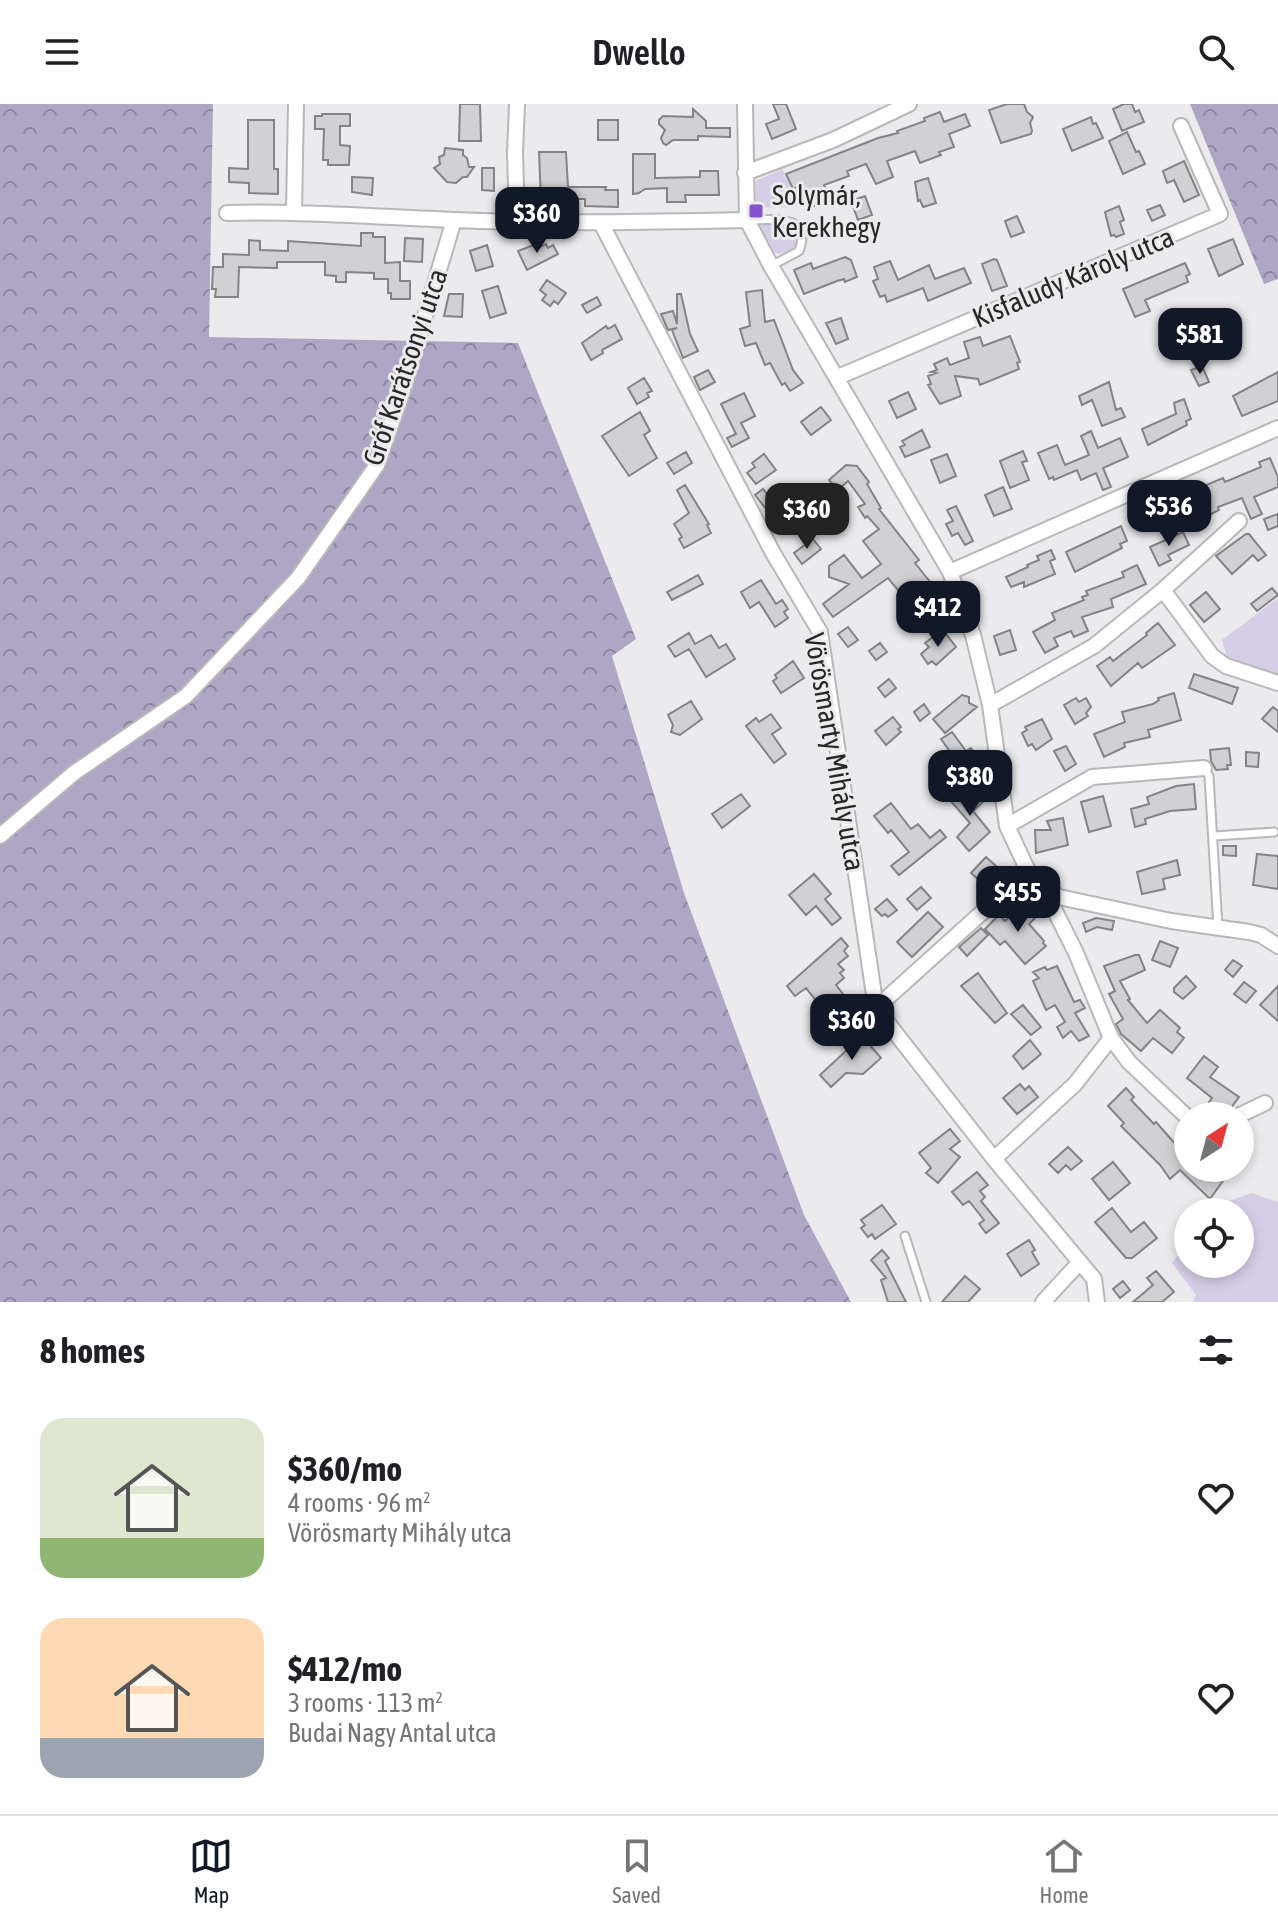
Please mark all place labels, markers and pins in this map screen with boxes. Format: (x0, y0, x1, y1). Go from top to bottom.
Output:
place label: Solymár, Kerekhegy (772, 179, 881, 243)
pin: $360 (490, 187, 584, 255)
marker: Solymár, Kerekhegy (747, 202, 765, 220)
pin: $581 (1153, 308, 1247, 376)
pin: $536 (1122, 480, 1216, 548)
pin: $360 (760, 483, 854, 551)
pin: $412 (891, 581, 985, 649)
pin: $380 (923, 750, 1017, 818)
pin: $455 (971, 866, 1065, 934)
pin: $360 (805, 994, 899, 1062)

